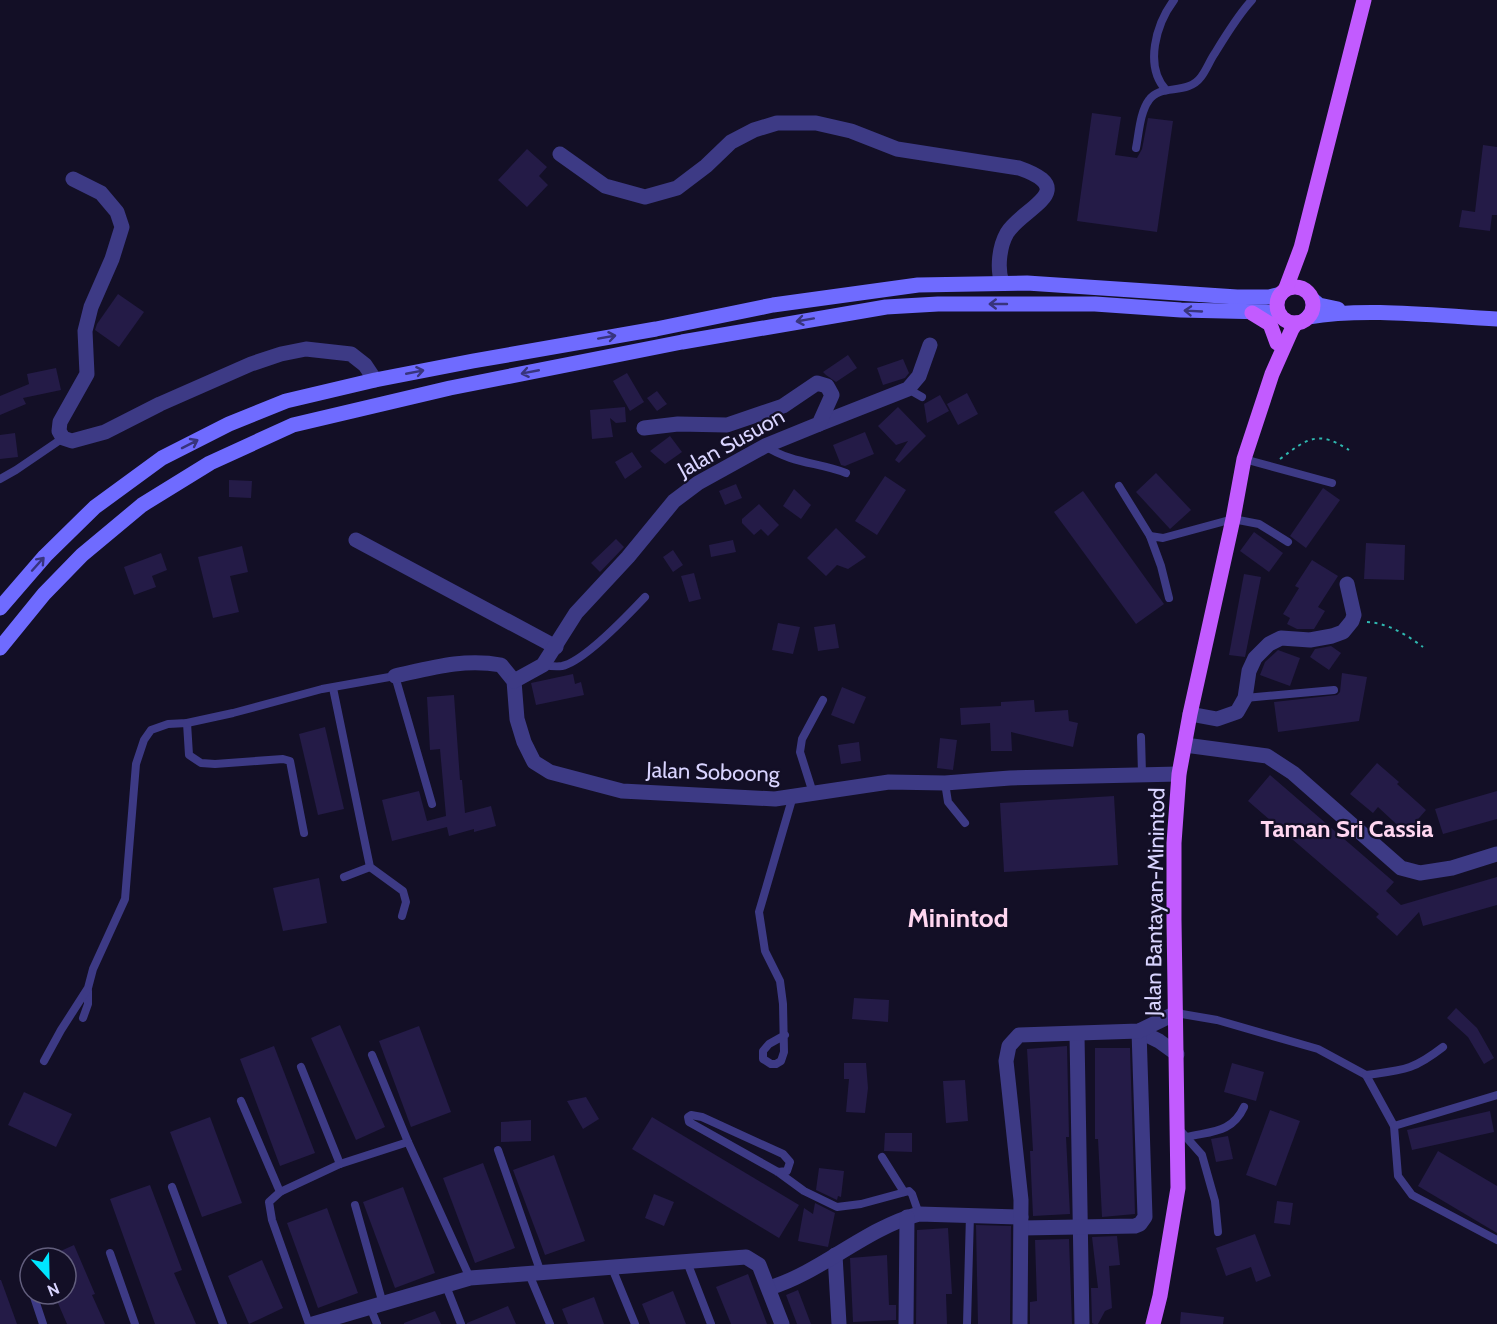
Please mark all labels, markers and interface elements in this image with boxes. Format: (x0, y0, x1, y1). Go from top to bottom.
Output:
one-way arrow (989, 298, 1009, 310)
one-way arrow (1184, 305, 1204, 316)
one-way arrow (795, 315, 815, 326)
one-way arrow (596, 331, 616, 342)
one-way arrow (405, 366, 424, 377)
one-way arrow (521, 367, 541, 378)
street label: Jalan Susuon (672, 403, 789, 484)
one-way arrow (181, 437, 199, 449)
one-way arrow (31, 557, 45, 572)
street label: Jalan Soboong (645, 756, 781, 788)
street label: Jalan Bantayan-Minintod (1139, 788, 1170, 1017)
district label: Taman Sri Cassia (1261, 814, 1433, 843)
district label: Minintod (907, 902, 1009, 934)
north arrow (18, 1246, 78, 1306)
text: N (45, 1279, 62, 1300)

